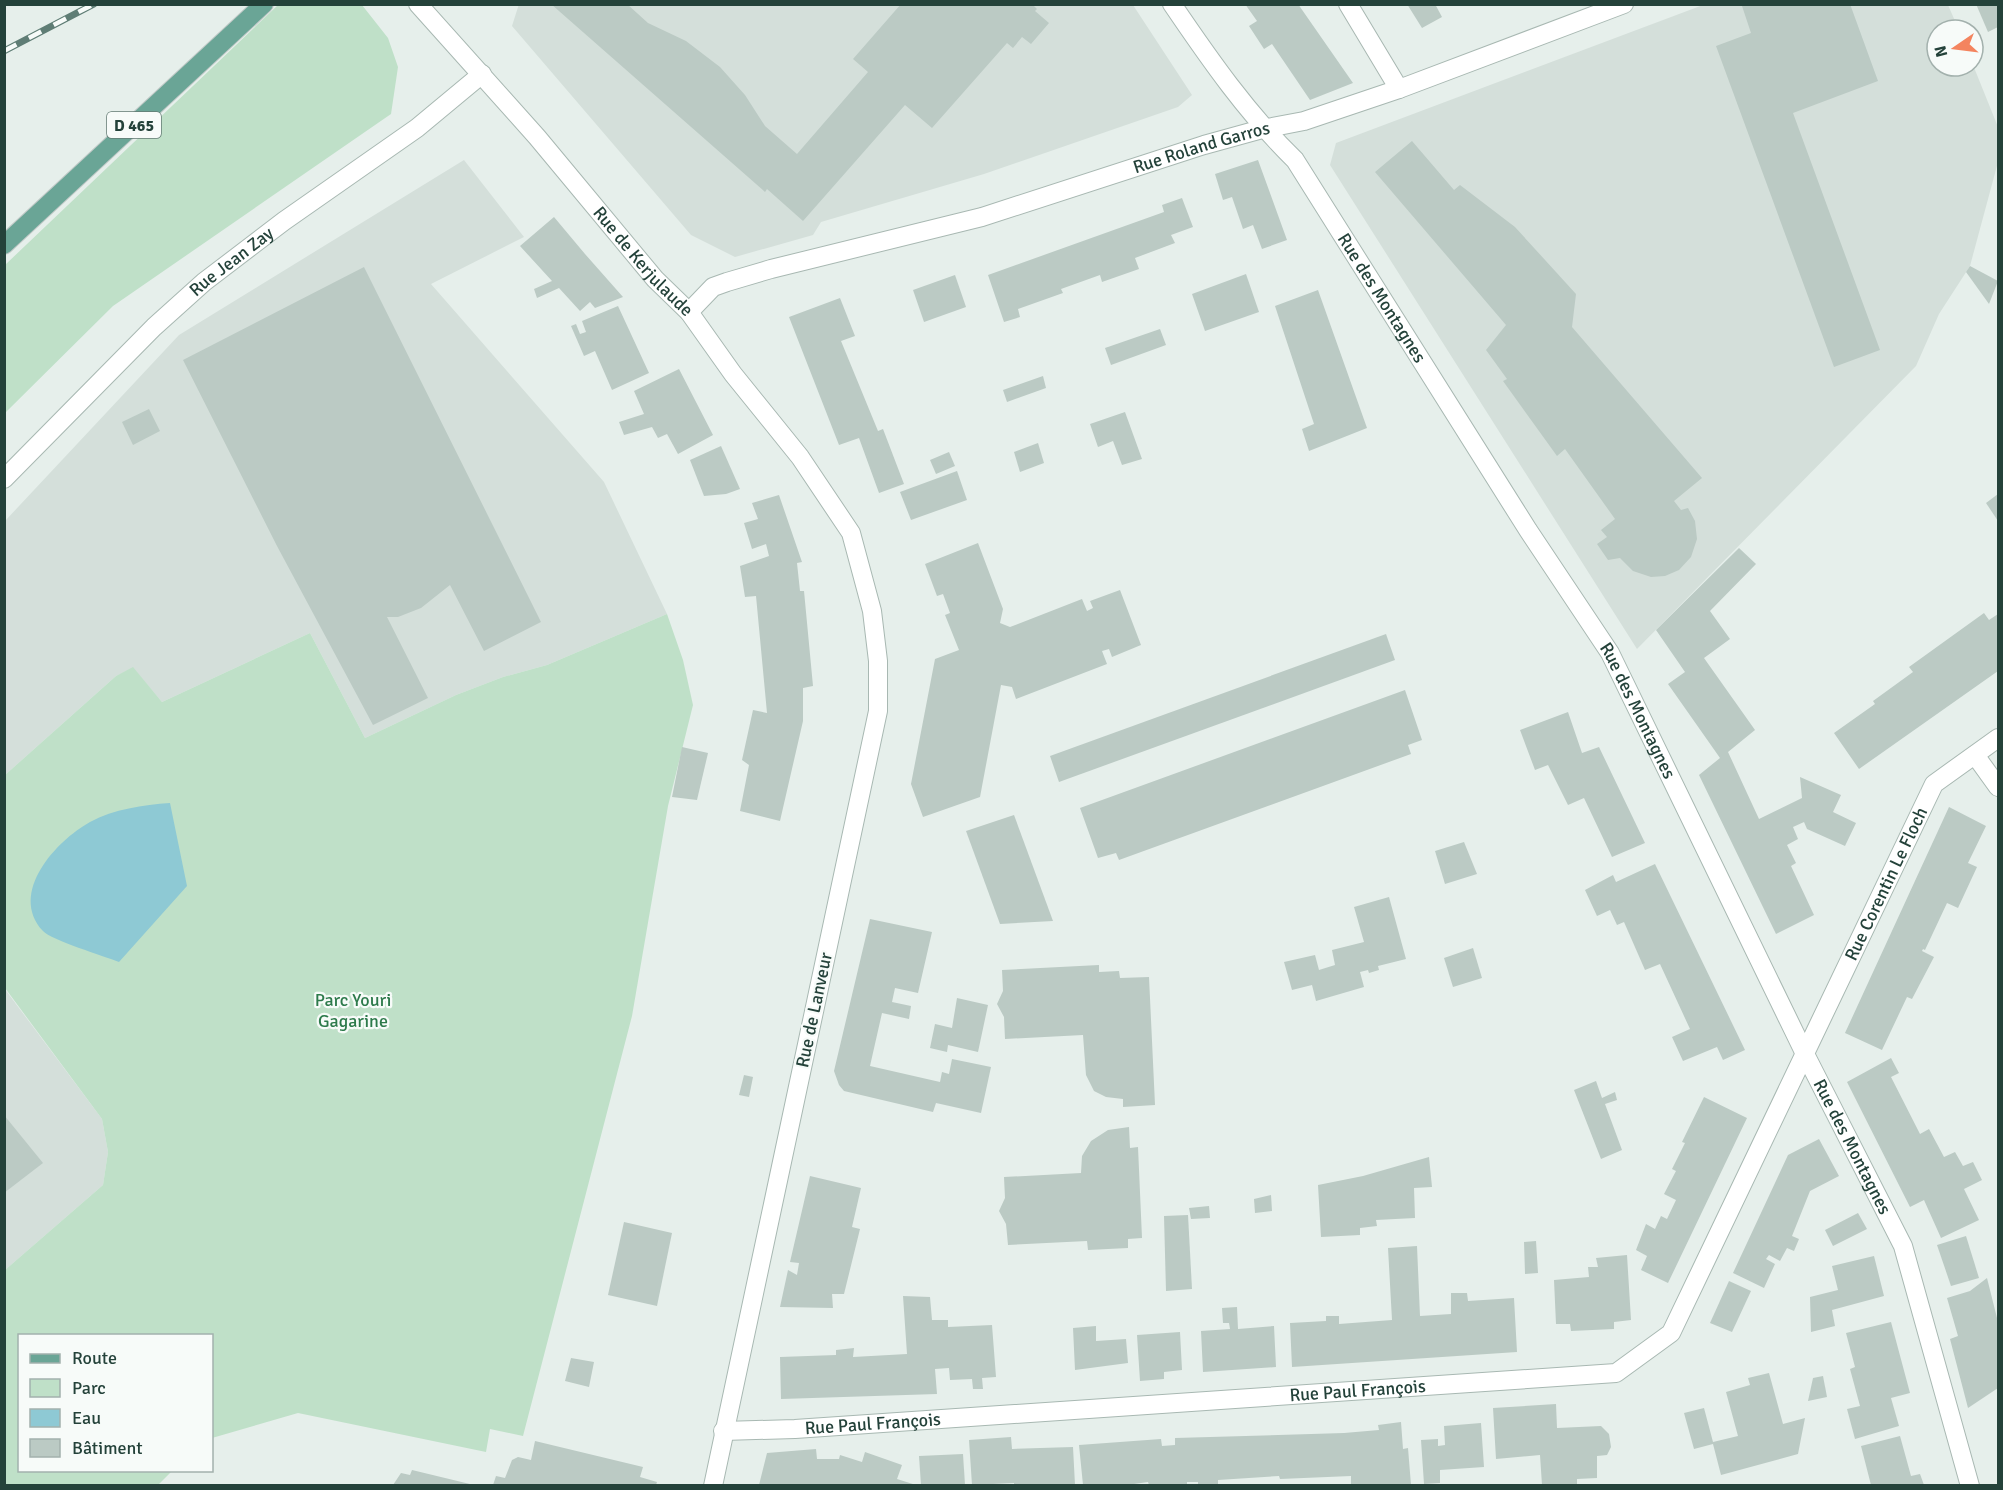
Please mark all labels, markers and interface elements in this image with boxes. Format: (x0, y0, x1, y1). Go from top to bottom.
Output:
north arrow (1925, 18, 1985, 78)
text: N (1930, 44, 1952, 59)
road number: D 465 (107, 112, 161, 138)
street label: Rue Roland Garros (1130, 117, 1272, 178)
street label: Rue de Kerjulaude (588, 202, 698, 321)
street label: Rue Jean Zay (185, 222, 278, 301)
street label: Rue des Montagnes (1333, 229, 1431, 367)
street label: Rue des Montagnes (1595, 638, 1680, 782)
street label: Rue Corentin Le Floch (1840, 803, 1932, 964)
street label: Rue de Lanveur (791, 950, 837, 1070)
park label: Parc Youri Gagarine (315, 989, 391, 1032)
street label: Rue des Montagnes (1809, 1075, 1896, 1218)
legend (18, 1334, 213, 1472)
text: Route (72, 1347, 117, 1369)
street label: Rue Paul François (1289, 1375, 1427, 1406)
text: Parc (72, 1377, 106, 1399)
text: Eau (72, 1407, 101, 1429)
street label: Rue Paul François (804, 1408, 942, 1439)
text: Bâtiment (72, 1437, 143, 1459)

